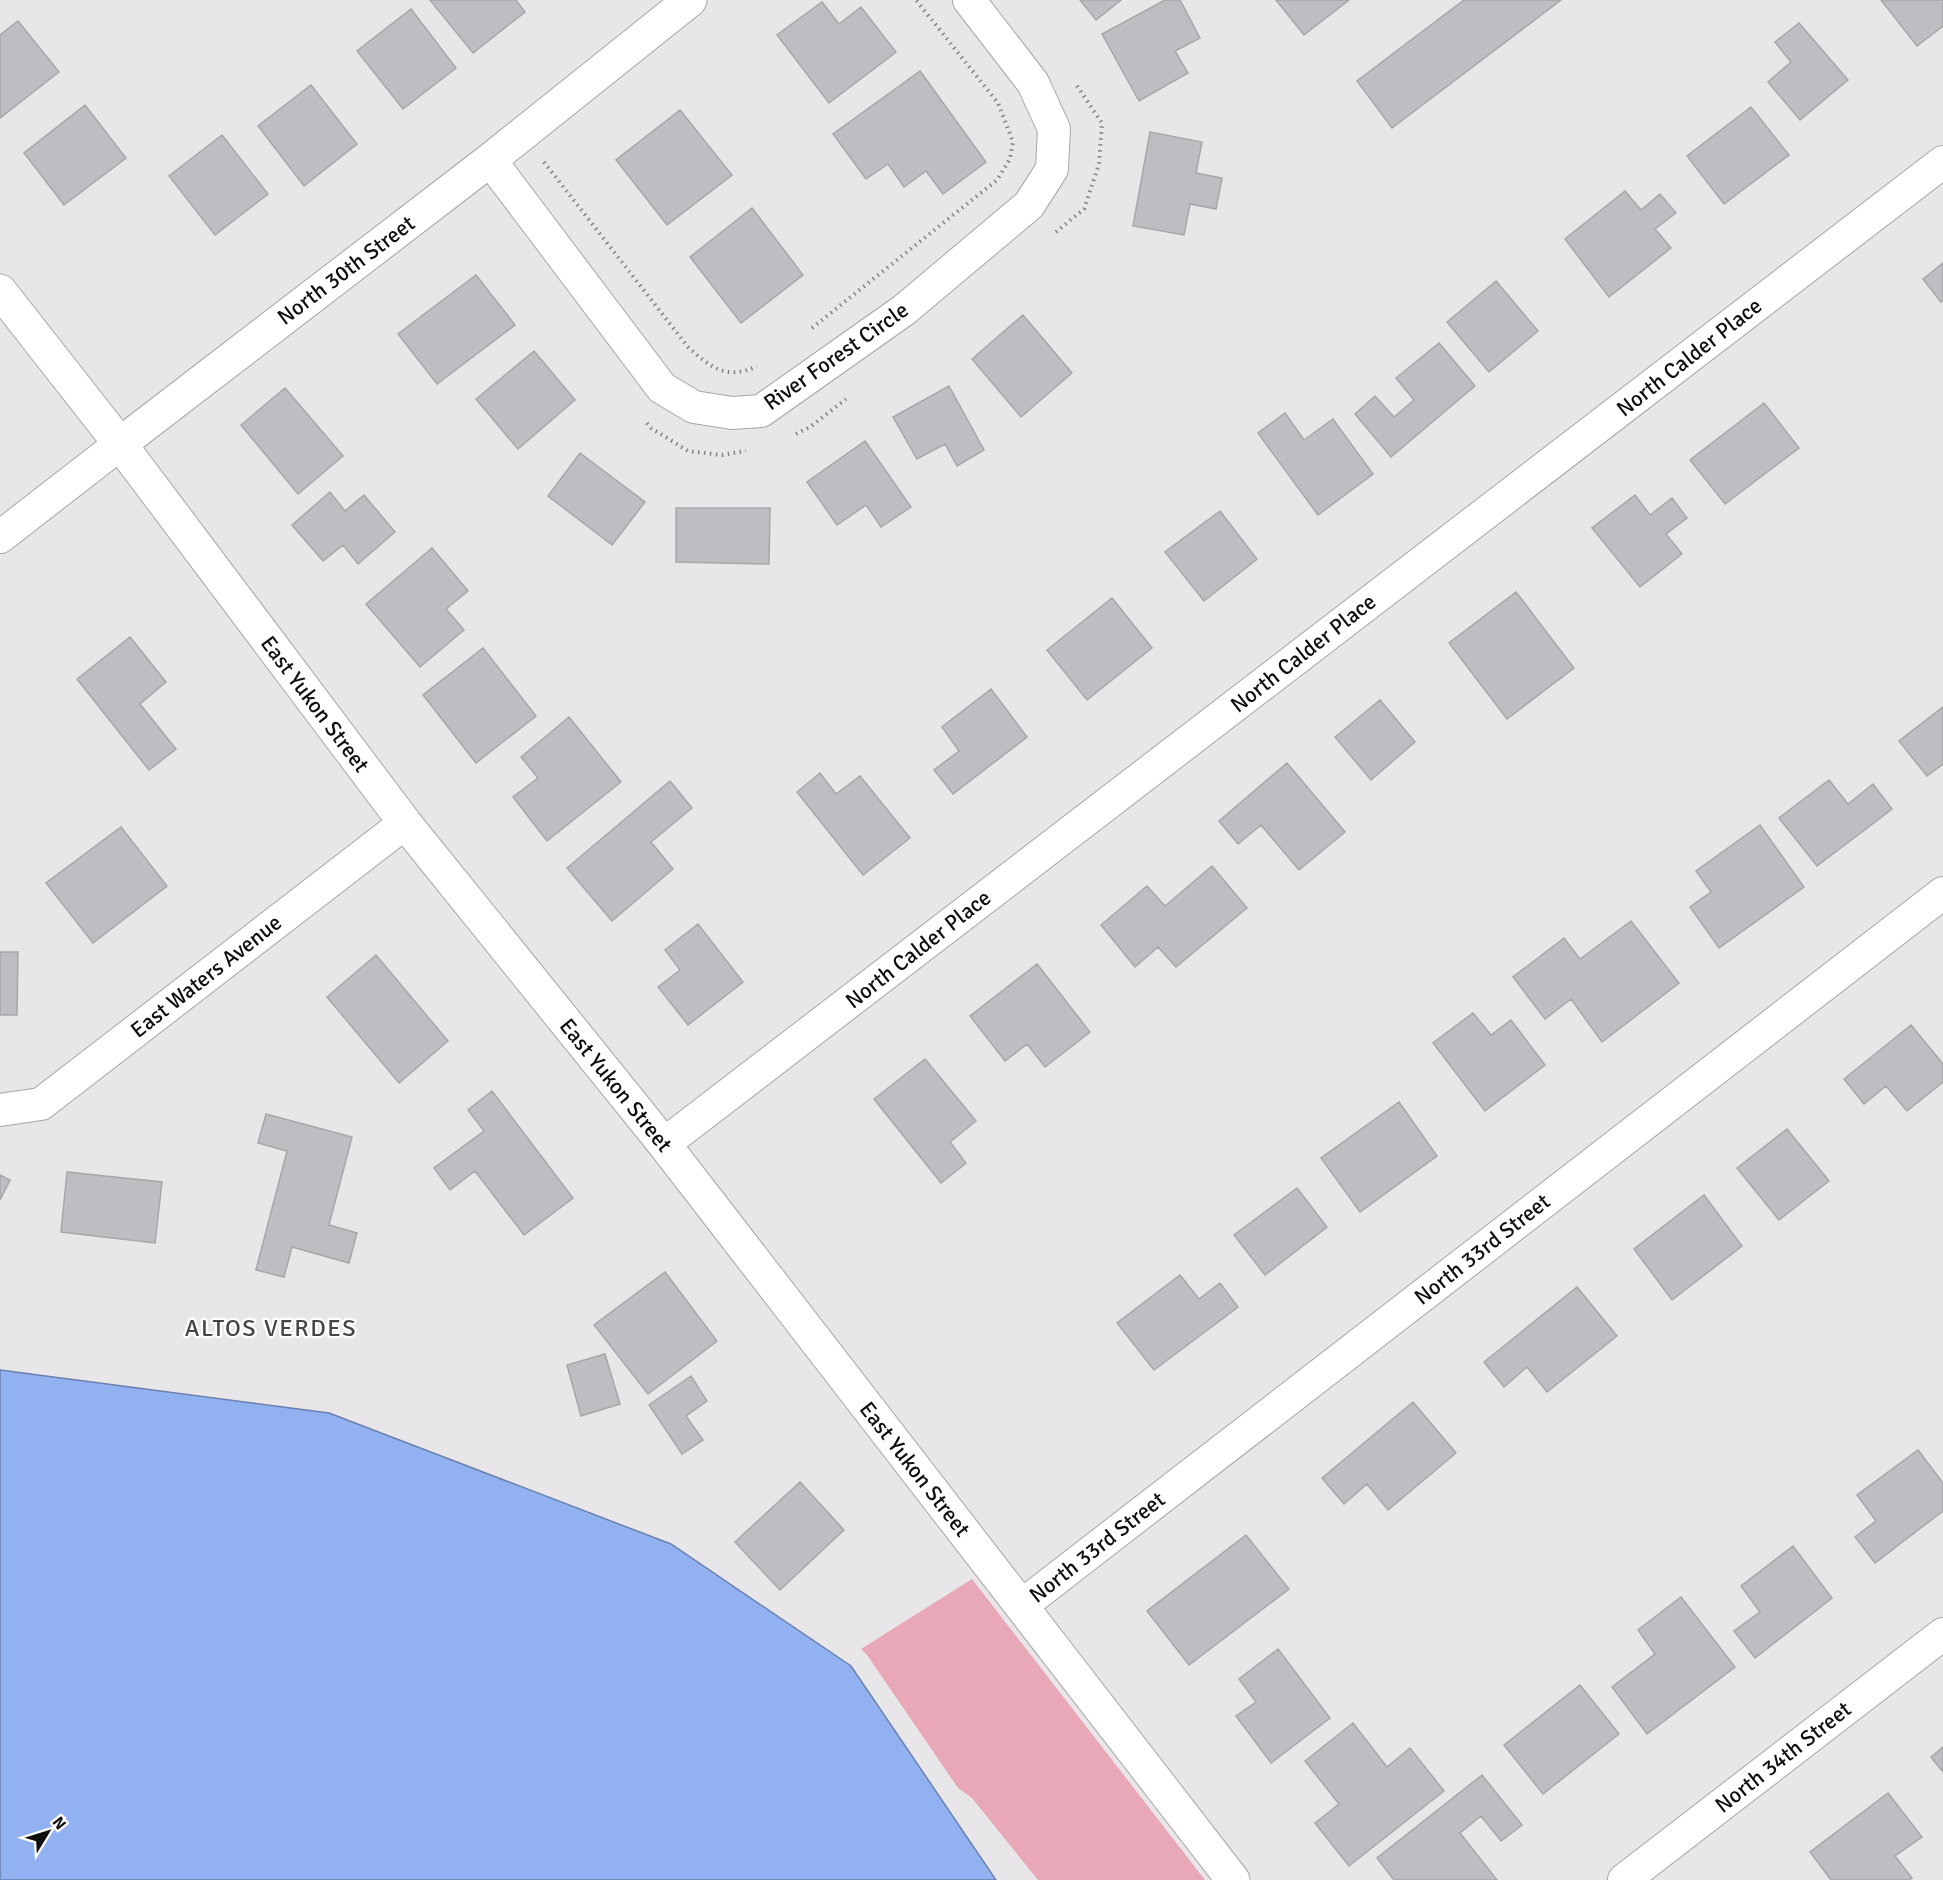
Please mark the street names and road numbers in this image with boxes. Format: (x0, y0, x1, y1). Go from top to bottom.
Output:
street label: North 30th Street (272, 209, 420, 330)
street label: North Calder Place (1611, 292, 1767, 422)
street label: River Forest Circle (759, 296, 913, 416)
street label: North Calder Place (1225, 588, 1381, 718)
street label: East Yukon Street (255, 630, 375, 778)
street label: North Calder Place (840, 884, 996, 1014)
street label: East Waters Avenue (125, 909, 287, 1043)
street label: East Yukon Street (554, 1013, 678, 1157)
street label: North 33rd Street (1409, 1187, 1556, 1310)
street label: East Yukon Street (854, 1396, 976, 1542)
street label: North 33rd Street (1024, 1485, 1171, 1608)
street label: North 34th Street (1710, 1695, 1857, 1818)

